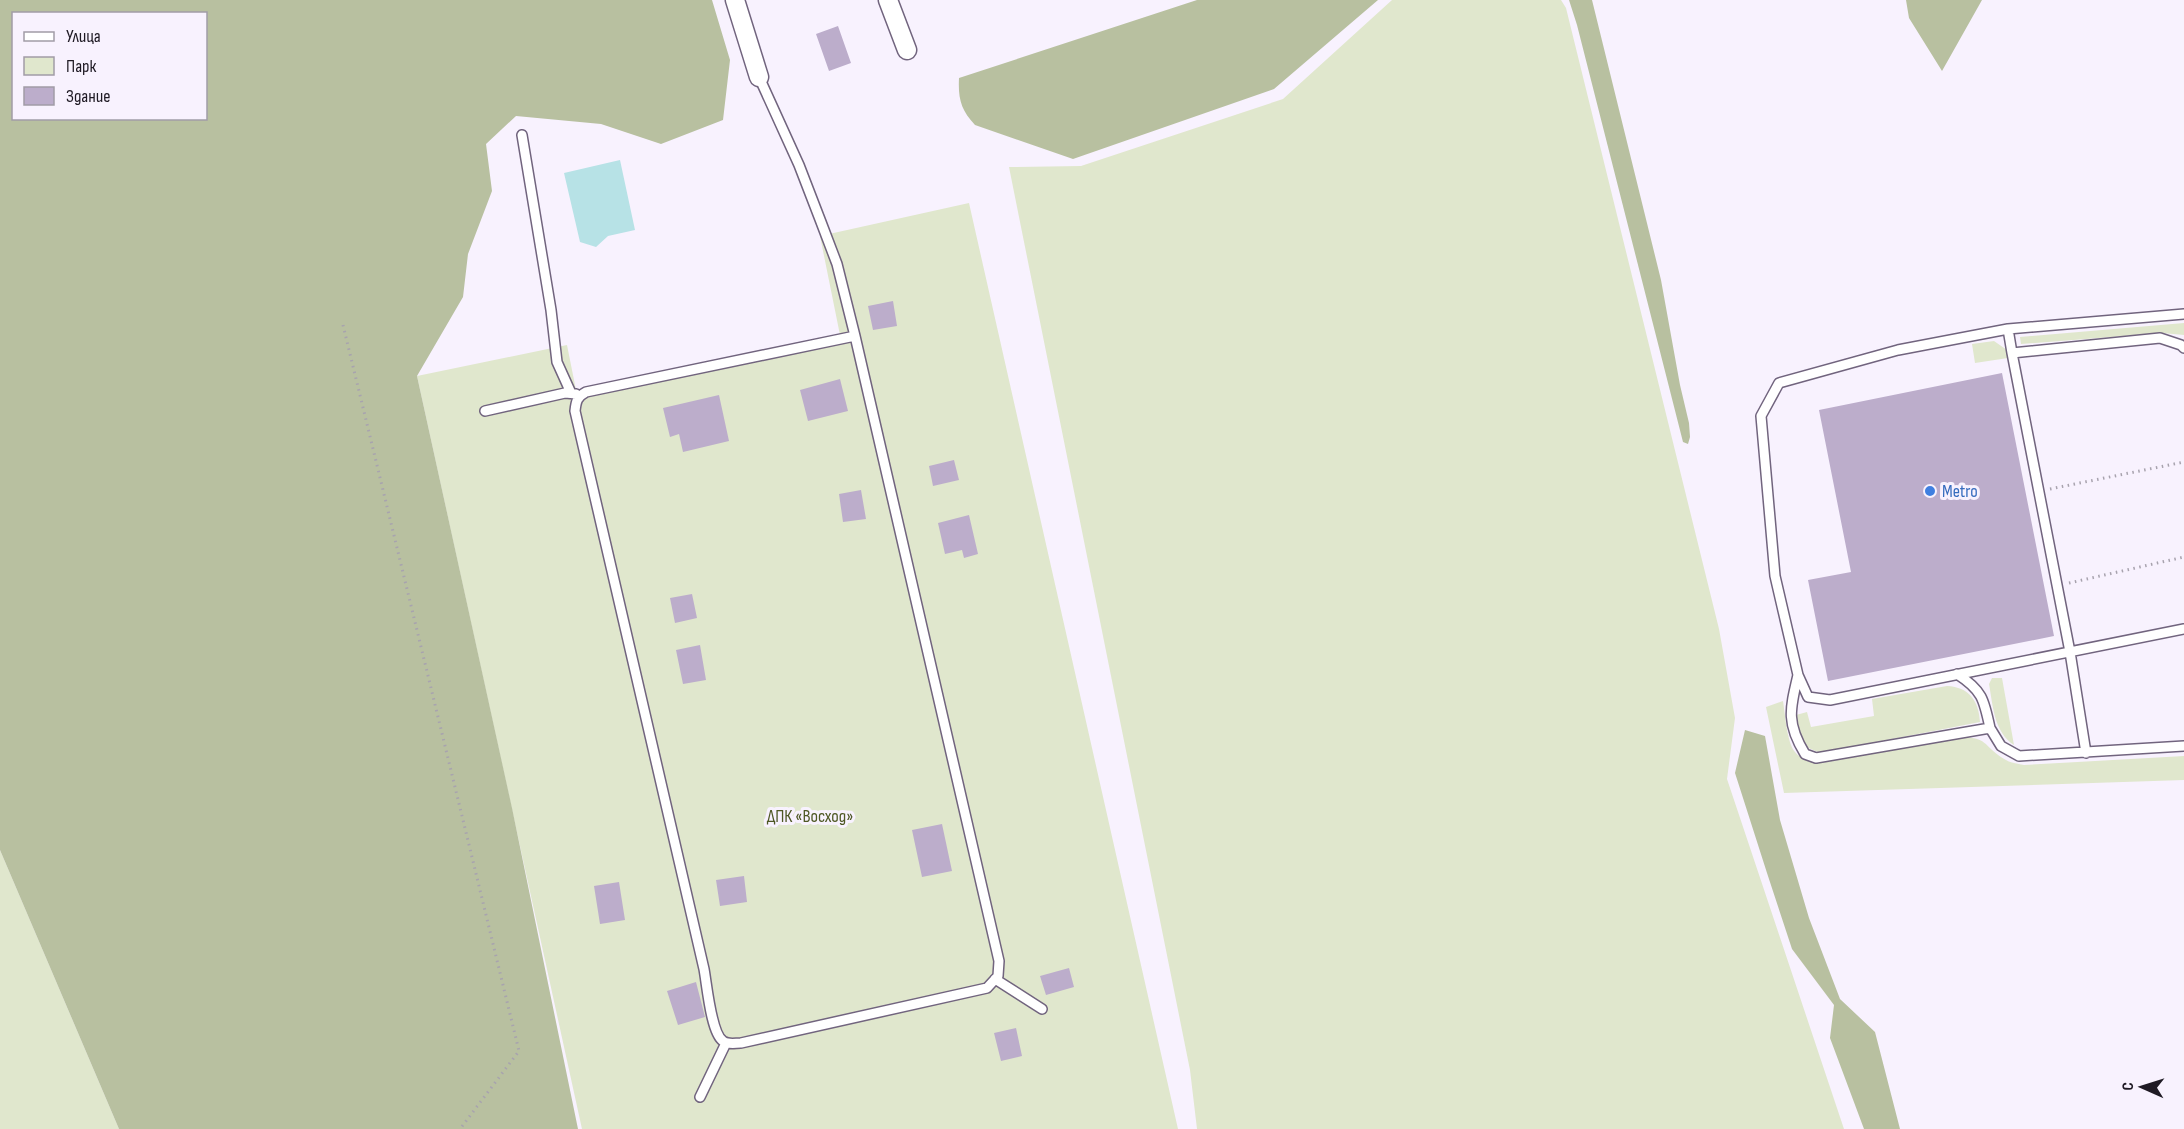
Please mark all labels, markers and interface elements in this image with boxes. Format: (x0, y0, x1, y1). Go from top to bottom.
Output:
legend (12, 12, 207, 120)
text: Улица (66, 26, 101, 47)
text: Парк (66, 56, 97, 77)
text: Здание (66, 86, 111, 107)
place label: Metro (1942, 481, 1978, 502)
marker: Metro (1923, 484, 1937, 498)
park label: ДПК «Восход» (767, 806, 853, 827)
north arrow (2112, 1057, 2172, 1117)
text: С (2119, 1082, 2138, 1091)

